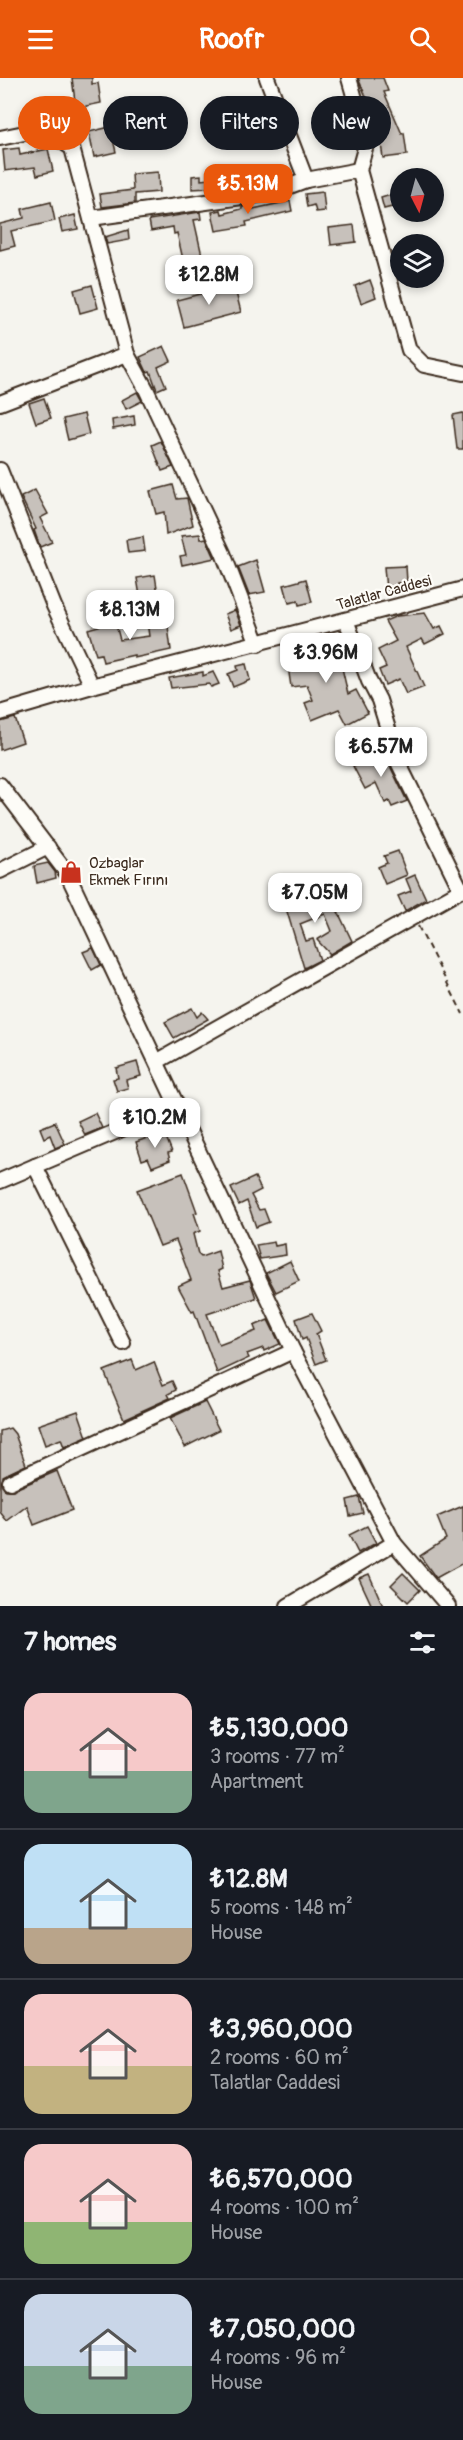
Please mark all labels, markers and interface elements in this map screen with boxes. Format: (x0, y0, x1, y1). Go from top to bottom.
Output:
icon: menu (24, 23, 57, 56)
text: Roofr (199, 23, 264, 56)
icon: search (406, 23, 439, 56)
chip: Buy (18, 96, 91, 150)
chip: Rent (103, 96, 188, 150)
chip: Filters (200, 96, 299, 150)
chip: New (311, 96, 391, 150)
pin: ₺5.13M (199, 164, 297, 215)
north arrow (390, 168, 444, 222)
map controls (390, 168, 444, 288)
text: ₺5.13M (218, 171, 278, 196)
button: layers (390, 234, 444, 288)
pin: ₺12.8M (160, 255, 258, 306)
text: ₺12.8M (179, 262, 239, 287)
street label: Talatlar Caddesi (334, 571, 434, 615)
pin: ₺8.13M (81, 590, 179, 641)
text: ₺8.13M (100, 597, 160, 622)
pin: ₺3.96M (277, 633, 375, 684)
text: ₺3.96M (294, 640, 358, 665)
pin: ₺6.57M (332, 727, 430, 778)
text: ₺6.57M (349, 734, 413, 759)
place label: Ozbaglar Ekmek Fırını (89, 854, 168, 890)
shop icon: Ozbaglar Ekmek Fırını (58, 859, 84, 885)
pin: ₺7.05M (266, 873, 364, 924)
text: ₺7.05M (282, 880, 348, 905)
pin: ₺10.2M (106, 1098, 204, 1149)
text: ₺10.2M (123, 1105, 187, 1130)
text: 7 homes (24, 1626, 116, 1658)
icon: filters (406, 1626, 439, 1659)
text: ₺5,130,000 (210, 1712, 349, 1744)
icon: home (72, 1717, 144, 1789)
text: 3 rooms · 77 m² (210, 1744, 345, 1769)
text: Apartment (210, 1769, 303, 1794)
text: ₺12.8M (210, 1863, 288, 1895)
icon: home (72, 1868, 144, 1940)
text: 5 rooms · 148 m² (210, 1895, 353, 1920)
text: House (210, 1920, 262, 1945)
text: ₺3,960,000 (210, 2013, 353, 2045)
icon: home (72, 2018, 144, 2090)
text: 2 rooms · 60 m² (210, 2045, 349, 2070)
text: Talatlar Caddesi (210, 2070, 340, 2095)
text: ₺6,570,000 (210, 2163, 353, 2195)
icon: home (72, 2168, 144, 2240)
text: 4 rooms · 100 m² (210, 2195, 359, 2220)
text: House (210, 2220, 262, 2245)
text: ₺7,050,000 (210, 2313, 355, 2345)
icon: home (72, 2318, 144, 2390)
text: 4 rooms · 96 m² (210, 2345, 346, 2370)
text: House (210, 2370, 262, 2395)

